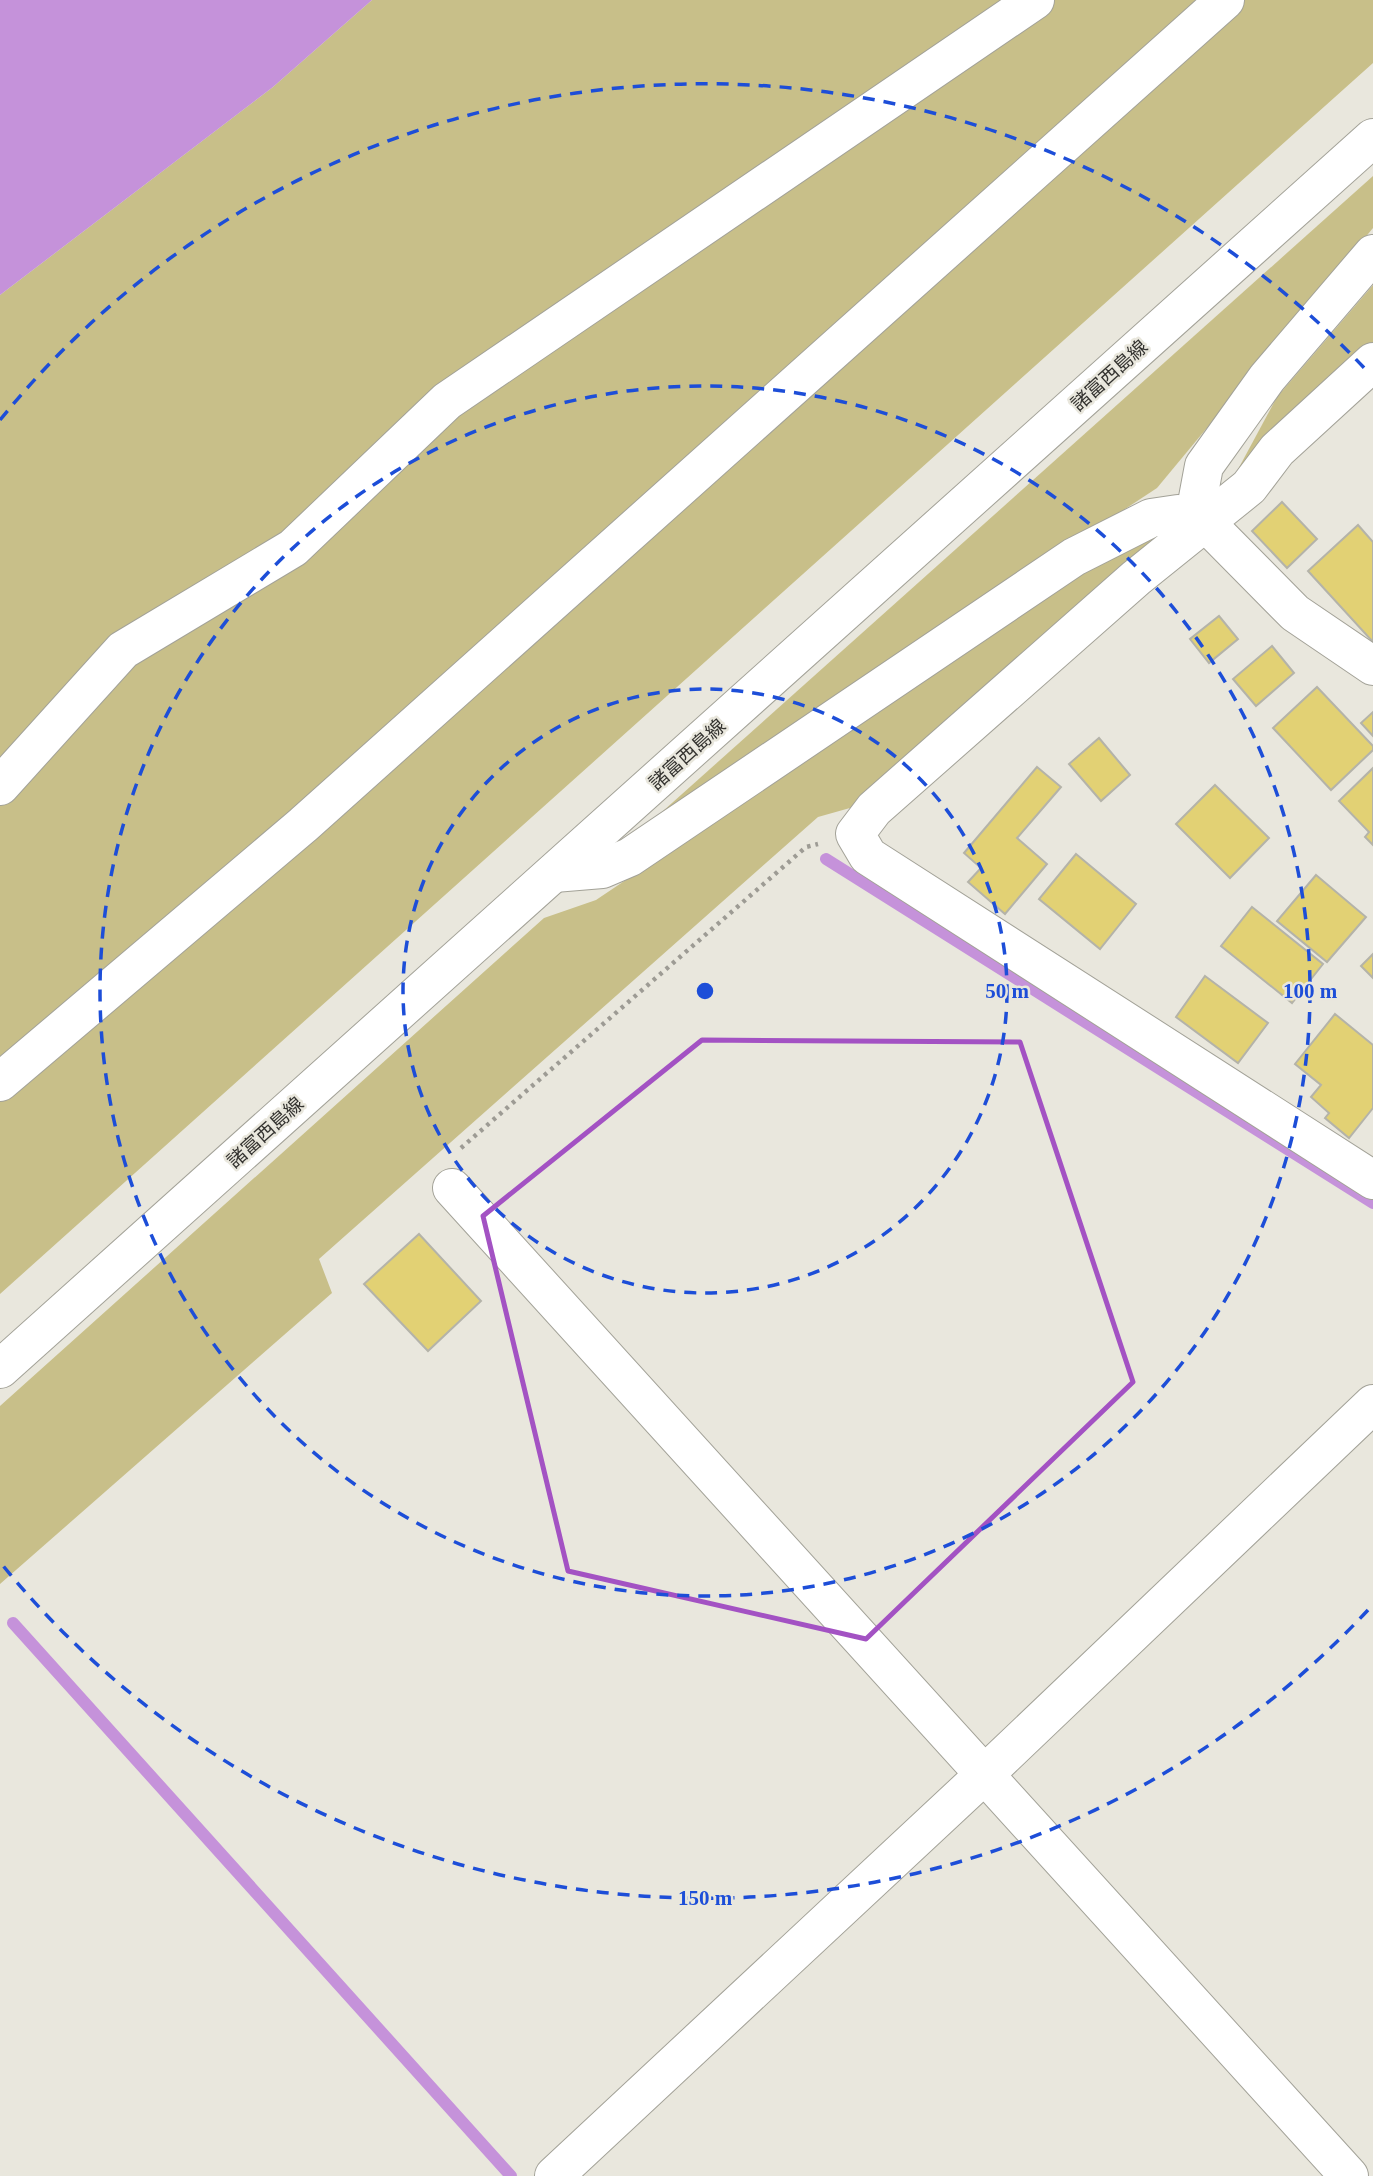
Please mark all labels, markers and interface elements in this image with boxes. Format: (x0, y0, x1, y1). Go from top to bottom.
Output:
street label: 諸富西島線 (1067, 336, 1152, 415)
street label: 諸富西島線 (645, 715, 730, 794)
centre of rings (693, 979, 717, 1003)
text: 50 m (985, 979, 1029, 1003)
text: 100 m (1283, 979, 1338, 1003)
street label: 諸富西島線 (223, 1093, 308, 1172)
text: 150 m (678, 1886, 733, 1910)

